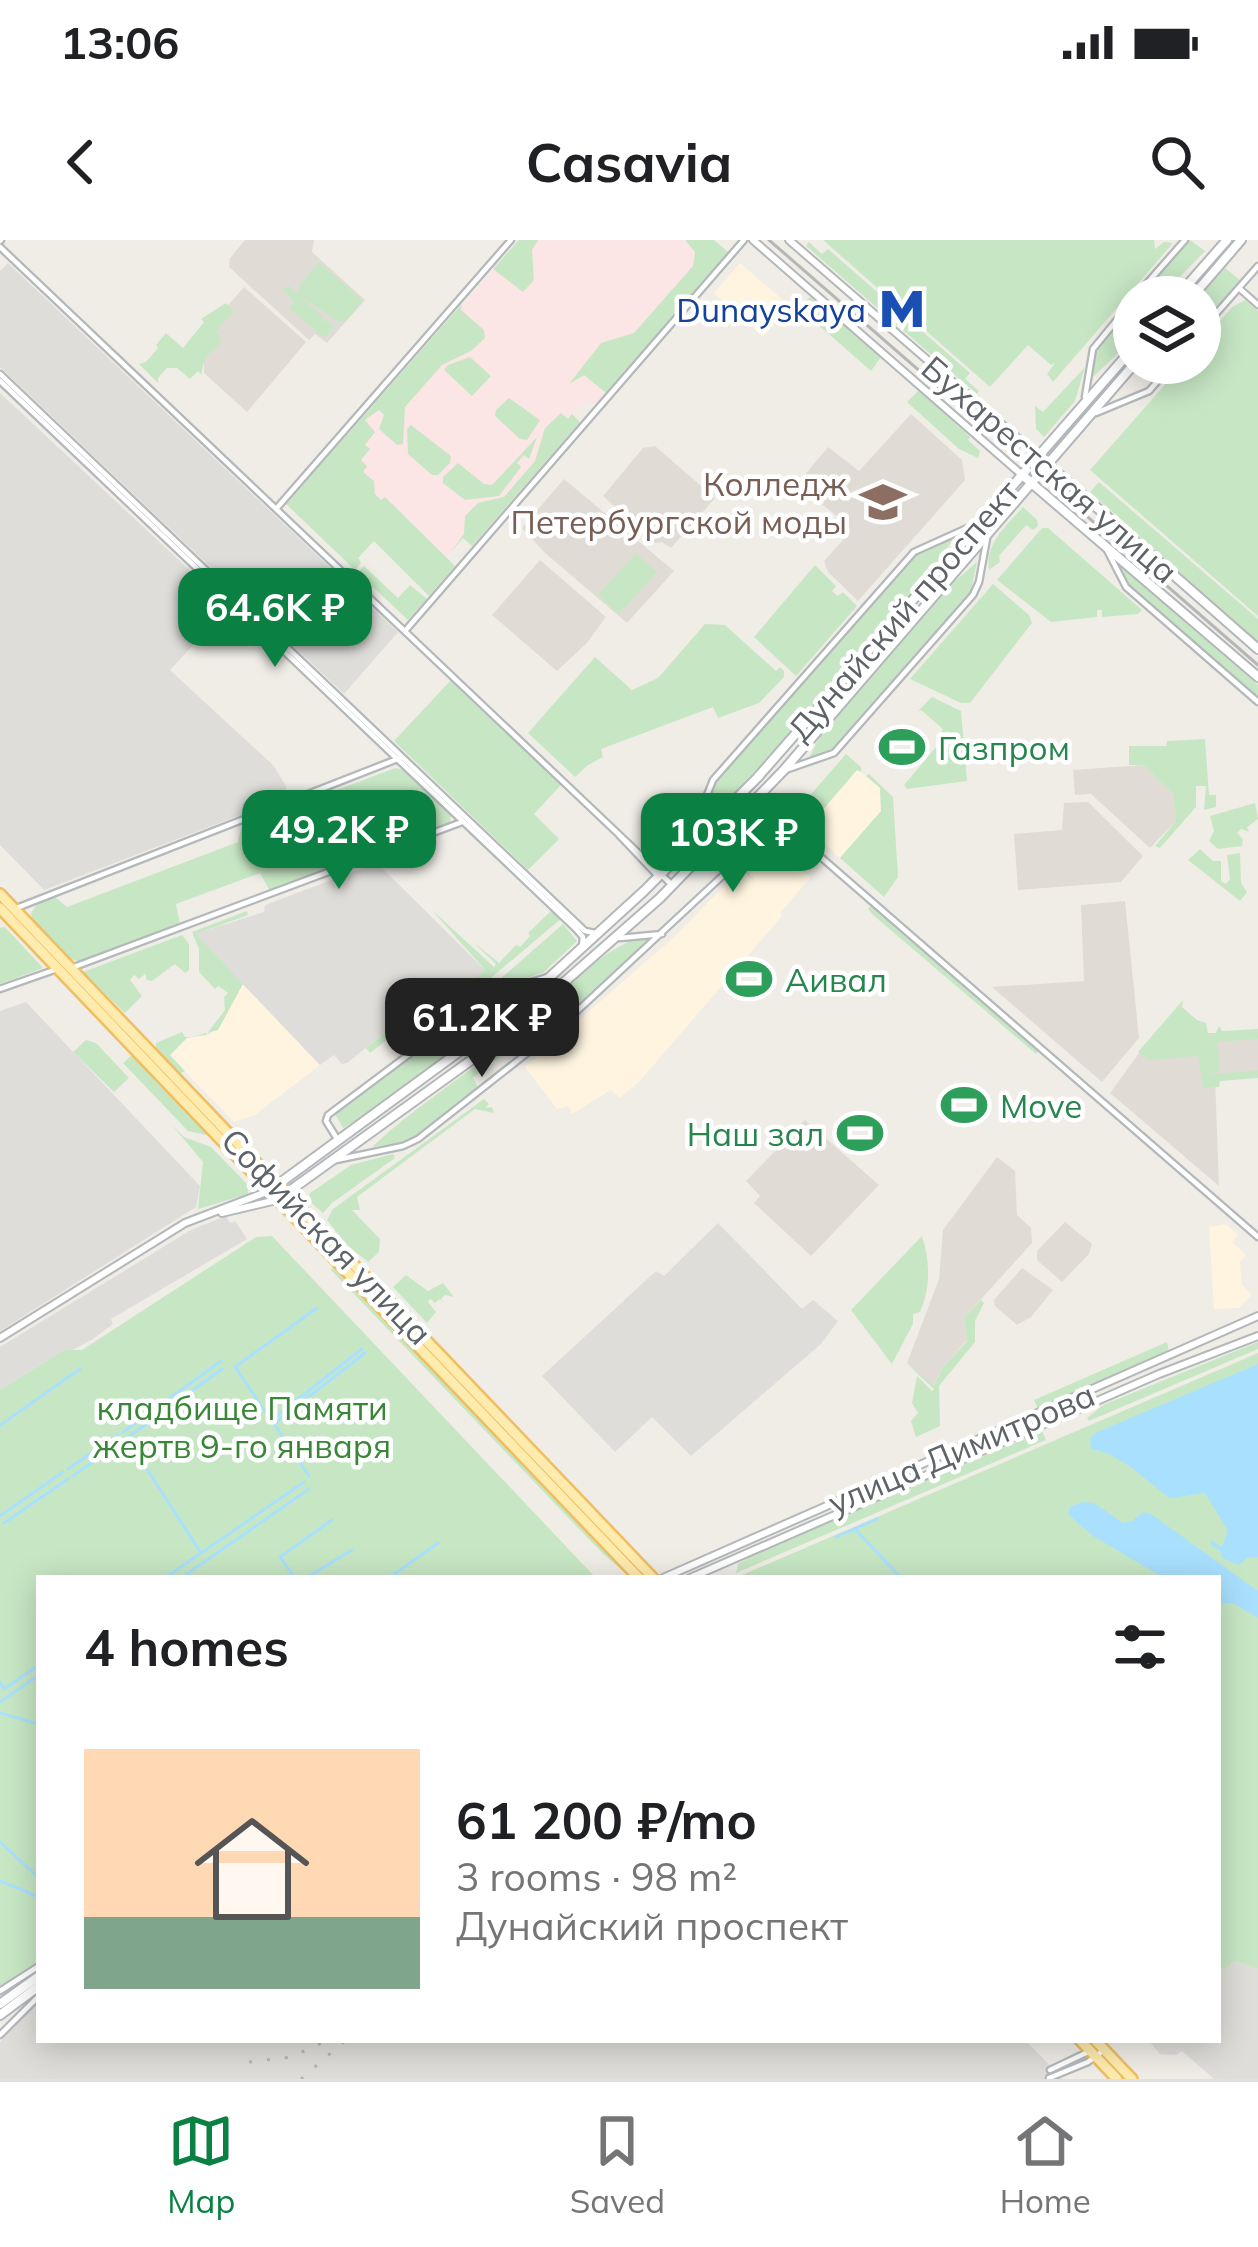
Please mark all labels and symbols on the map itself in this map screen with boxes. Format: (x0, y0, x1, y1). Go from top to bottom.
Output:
metro station icon: Dunayskaya (877, 284, 927, 334)
place label: Dunayskaya (676, 289, 866, 330)
street label: Бухарестская улица (914, 347, 1186, 591)
place label: Колледж Петербургской моды (511, 463, 847, 542)
street label: Дунайский проспект (779, 471, 1027, 749)
school or university icon: Колледж Петербургской моды (858, 477, 908, 527)
pin: 64.6K ₽ (164, 568, 386, 670)
sports icon: Газпром (877, 722, 927, 772)
place label: Газпром (938, 727, 1070, 768)
pin: 49.2K ₽ (228, 790, 450, 892)
pin: 103K ₽ (635, 793, 831, 895)
sports icon: Аивал (724, 954, 774, 1004)
place label: Аивал (785, 959, 887, 1000)
pin: 61.2K ₽ (371, 978, 593, 1080)
sports icon: Move (939, 1080, 989, 1130)
place label: Move (1000, 1085, 1082, 1126)
sports icon: Наш зал (835, 1108, 885, 1158)
place label: Наш зал (687, 1113, 824, 1154)
street label: Софийская улица (213, 1119, 441, 1353)
street label: улица Димитрова (822, 1373, 1100, 1523)
park label: кладбище Памяти жертв 9-го января (93, 1387, 391, 1466)

